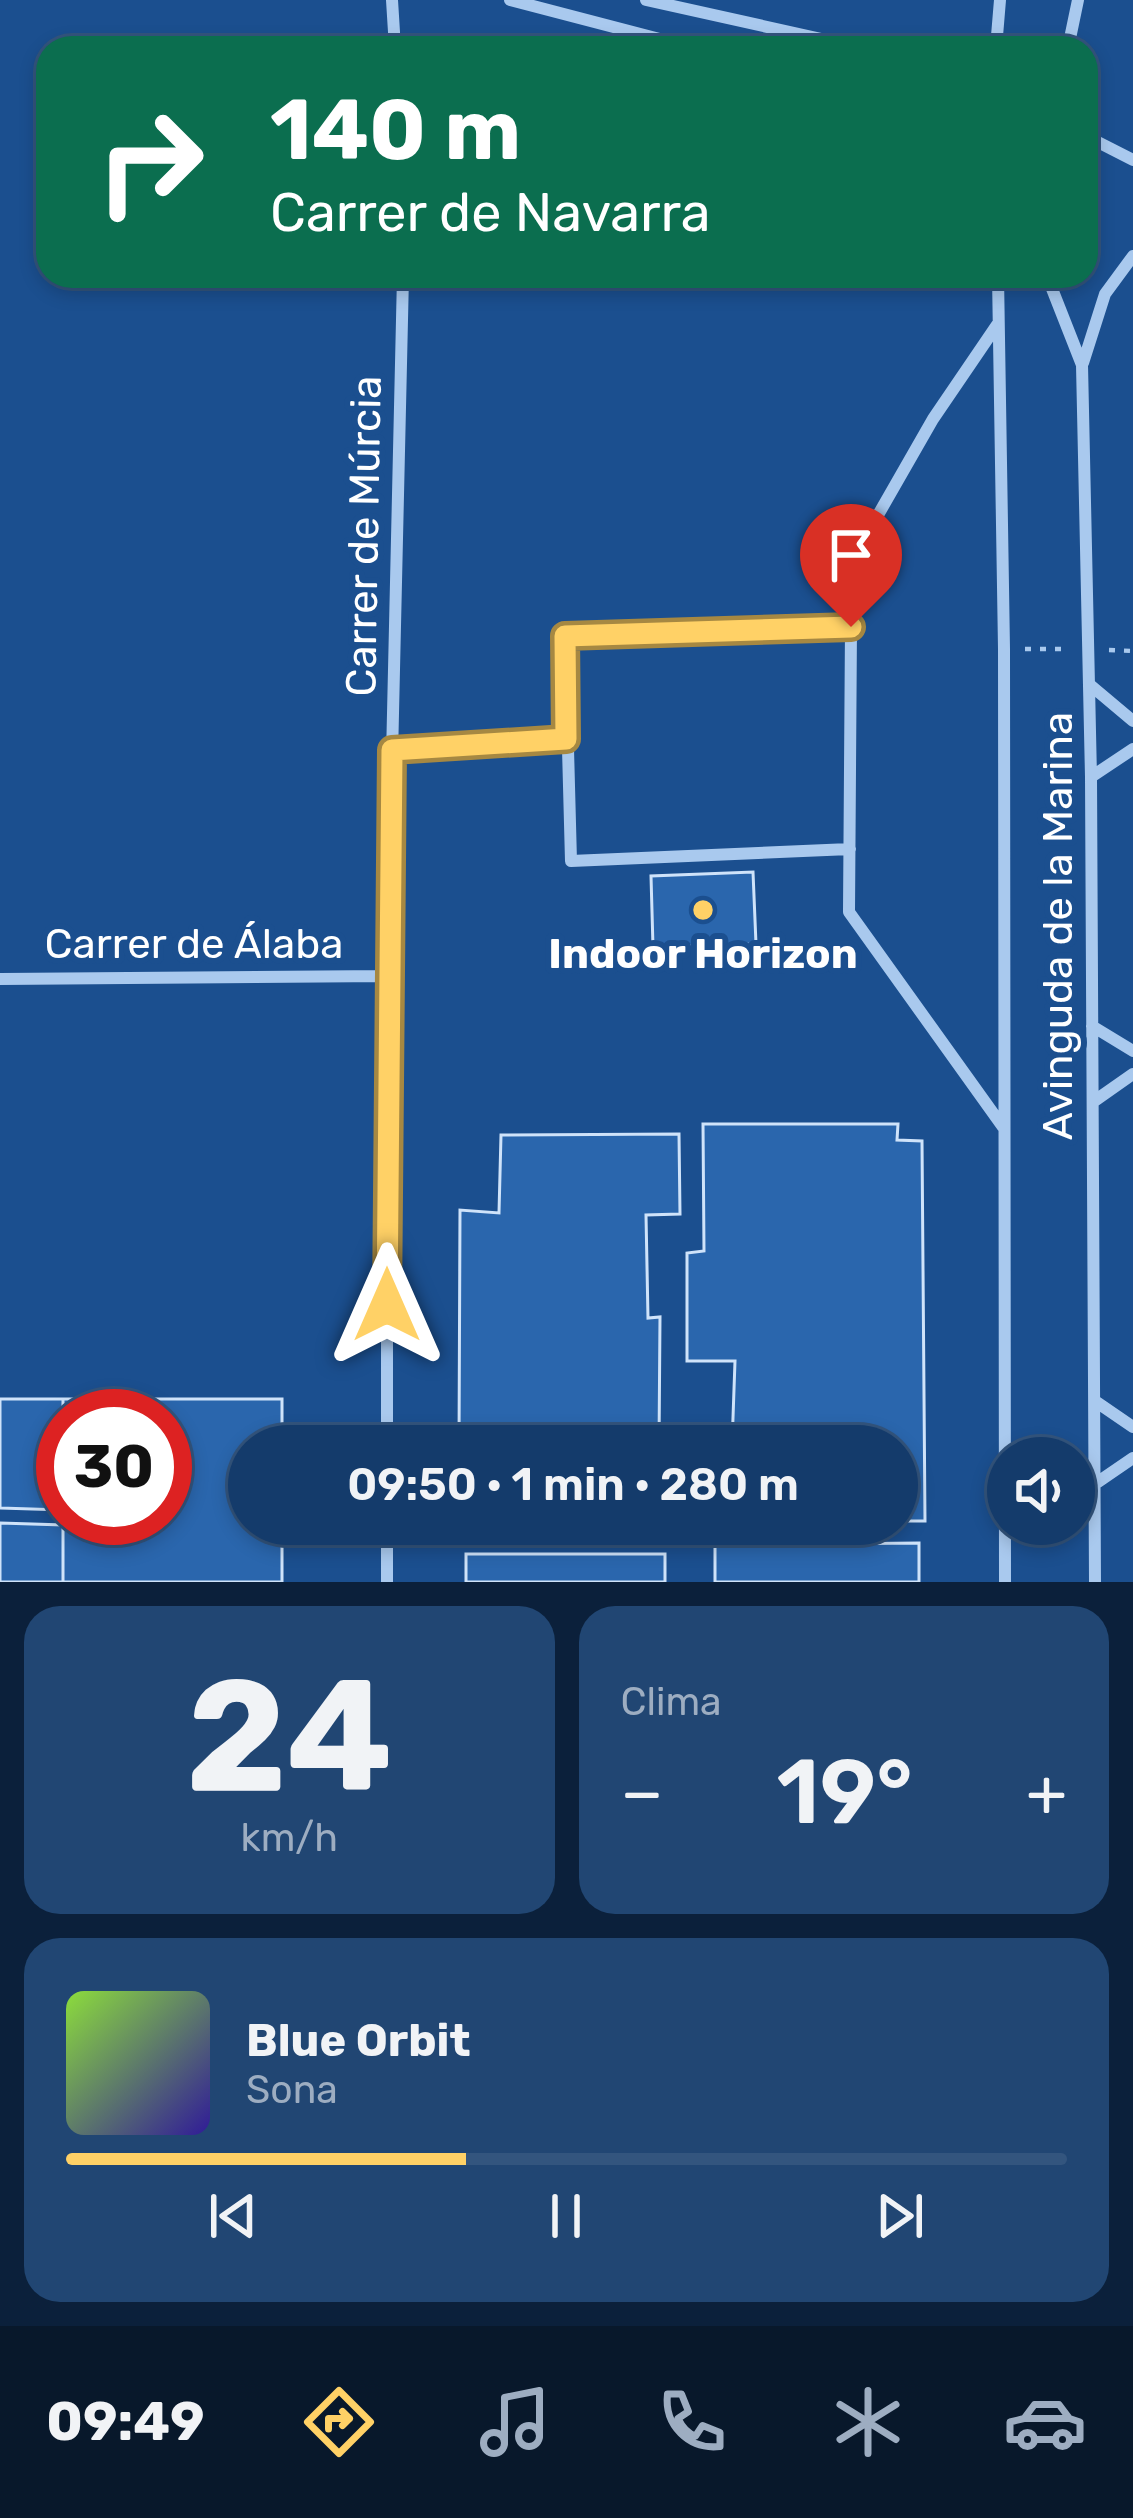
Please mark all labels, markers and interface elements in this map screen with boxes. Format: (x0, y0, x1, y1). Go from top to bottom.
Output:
text: 140 m (270, 80, 521, 180)
icon: right (72, 84, 228, 240)
text: Carrer de Navarra (270, 181, 711, 245)
street label: Carrer de Múrcia (336, 375, 392, 697)
pin (800, 504, 902, 627)
icon: arrive (818, 522, 884, 588)
street label: Avinguda de la Marina (1033, 712, 1083, 1140)
marker: Indoor Horizon (690, 897, 716, 923)
street label: Carrer de Álaba (45, 919, 343, 969)
place label: Indoor Horizon (548, 929, 858, 979)
position arrow (324, 1242, 450, 1368)
speed limit sign: 30 (36, 1389, 192, 1545)
map controls (987, 1437, 1095, 1545)
button: sound (987, 1437, 1095, 1545)
text: 09:50 · 1 min · 280 m (347, 1458, 799, 1511)
text: 24 (186, 1644, 393, 1829)
text: Clima (621, 1679, 722, 1725)
text: 19° (777, 1739, 913, 1846)
text: − (621, 1753, 663, 1832)
text: + (1026, 1753, 1067, 1832)
text: km/h (241, 1815, 338, 1861)
text: Blue Orbit (246, 2014, 470, 2067)
text: Sona (246, 2067, 338, 2113)
icon: previous (200, 2183, 266, 2249)
icon: pause (533, 2183, 599, 2249)
icon: next (867, 2183, 933, 2249)
icon: directions (297, 2380, 381, 2464)
icon: music (473, 2380, 557, 2464)
icon: phone (650, 2380, 734, 2464)
icon: climate (826, 2380, 910, 2464)
icon: car (1003, 2380, 1087, 2464)
text: 09:49 (46, 2390, 205, 2454)

